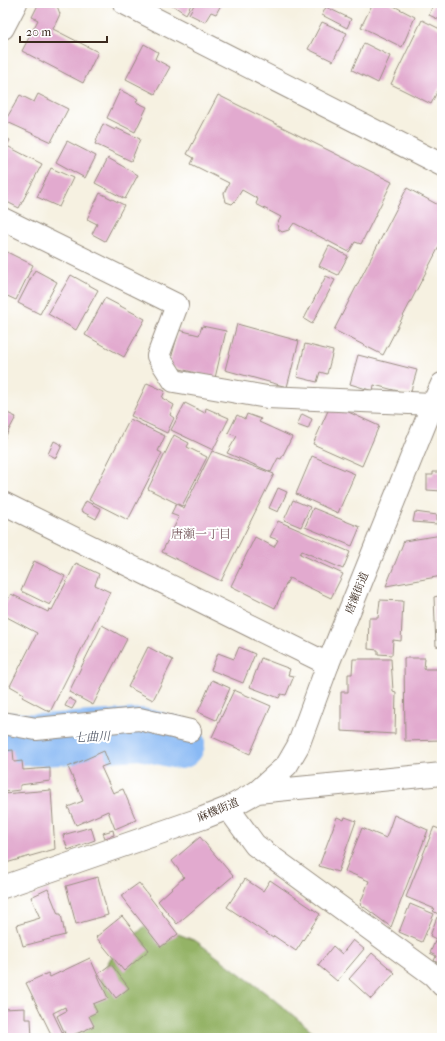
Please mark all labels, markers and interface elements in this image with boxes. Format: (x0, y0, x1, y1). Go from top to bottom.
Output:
scale bar (20, 18, 107, 44)
text: 20 m (26, 25, 51, 39)
district label: 唐瀬一丁目 (171, 527, 231, 541)
street label: 唐瀬街道 (343, 570, 371, 616)
water label: 七曲川 (74, 729, 112, 745)
street label: 麻機街道 (195, 795, 241, 825)

